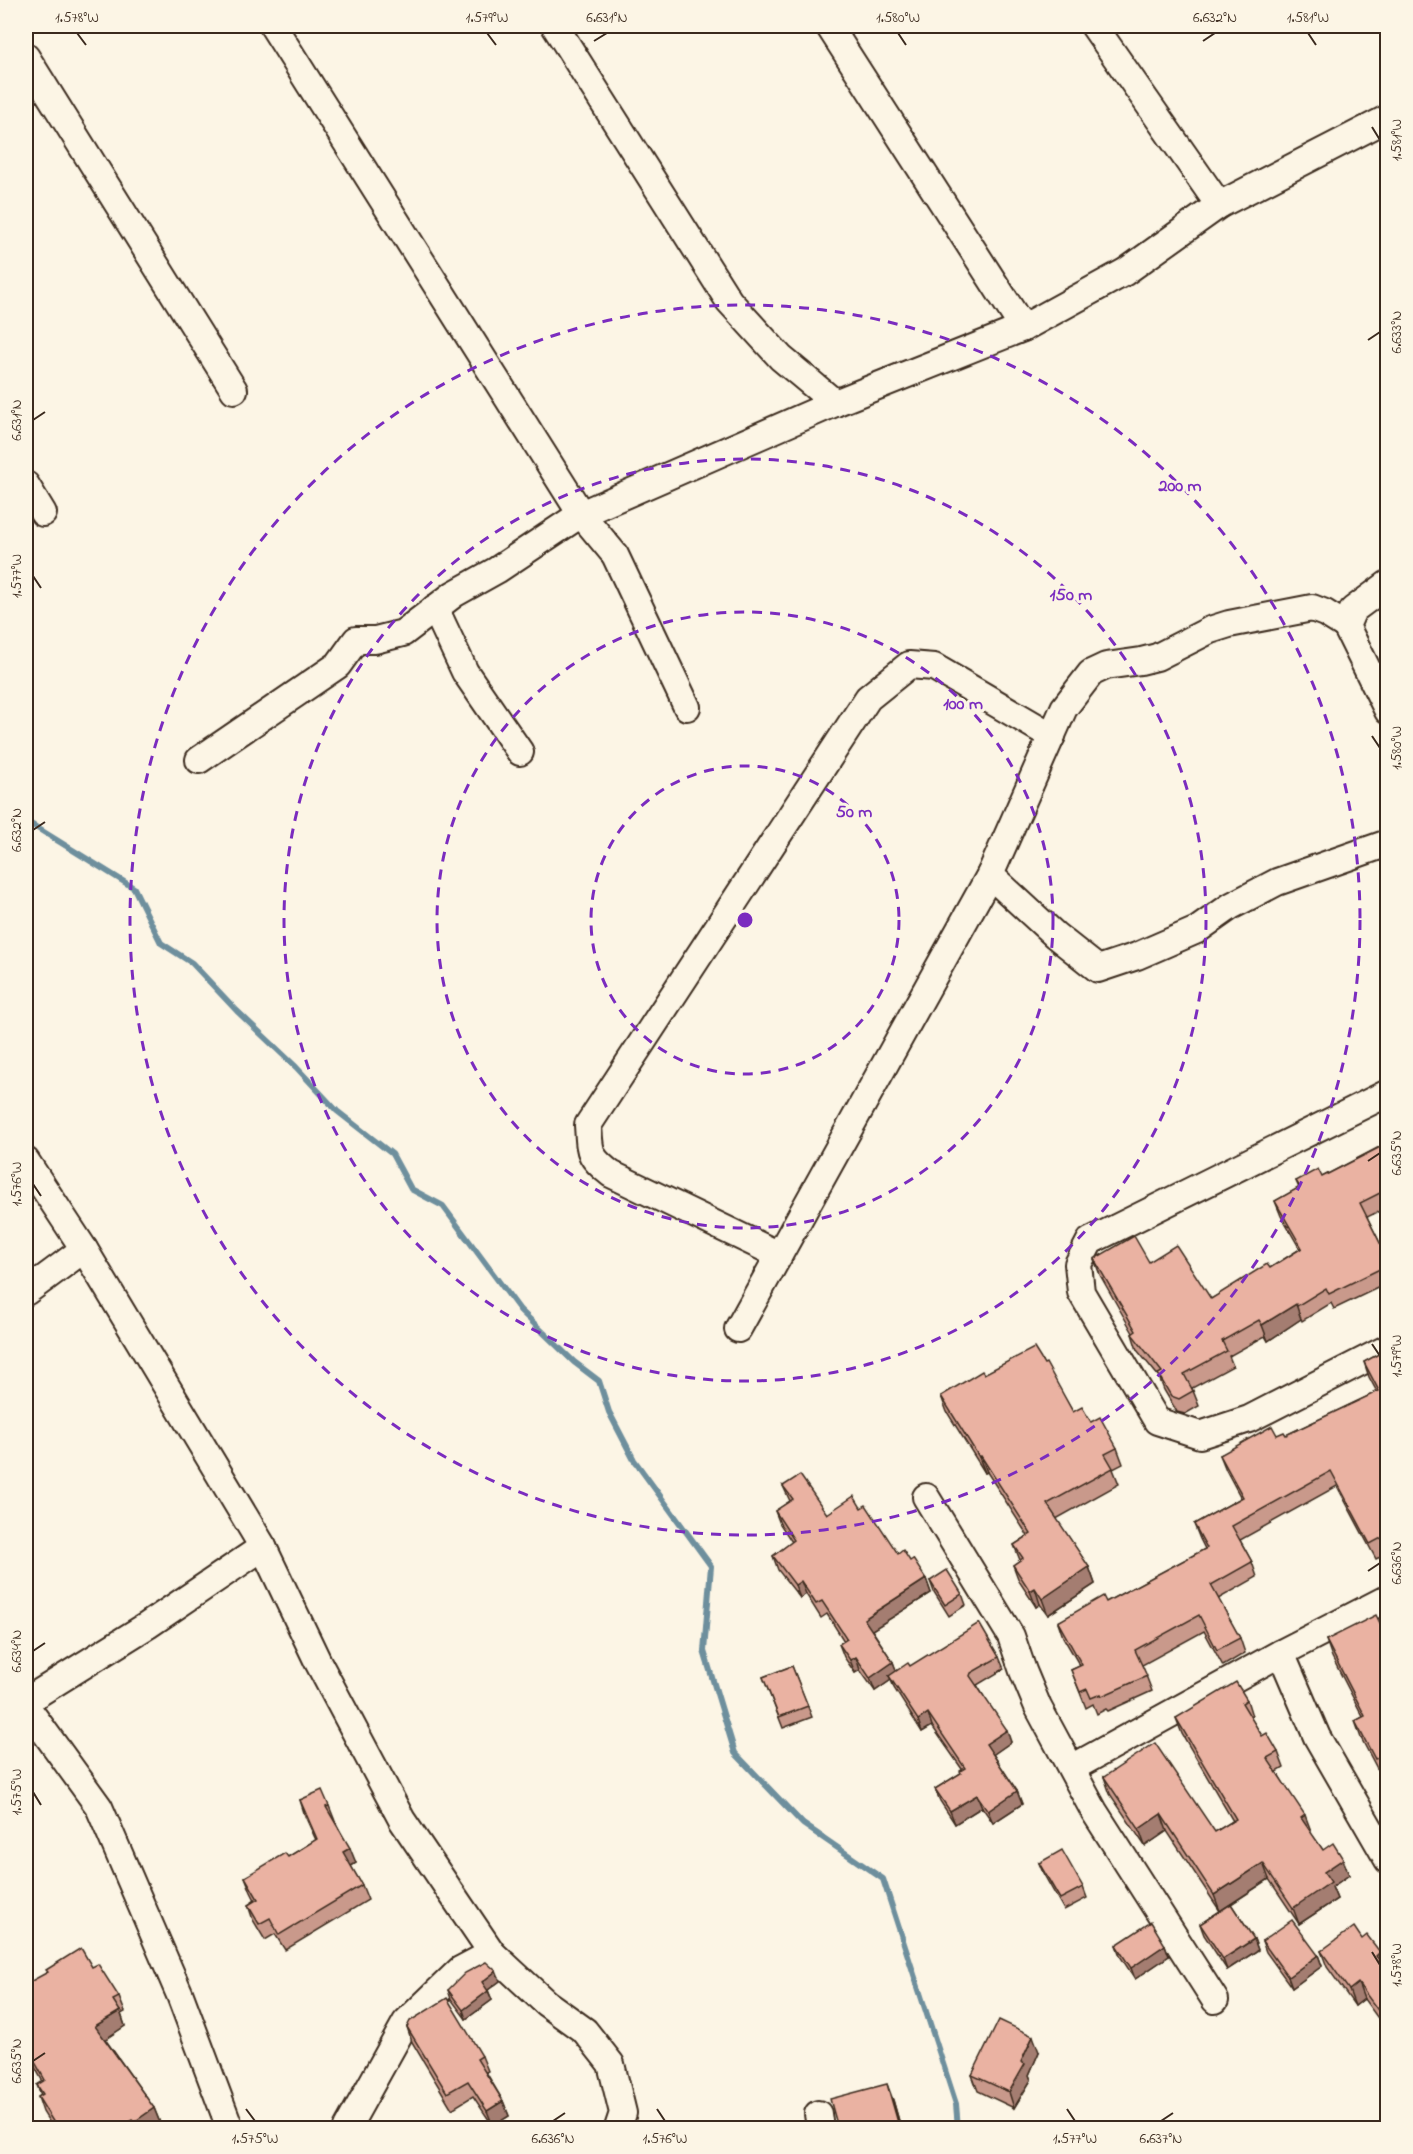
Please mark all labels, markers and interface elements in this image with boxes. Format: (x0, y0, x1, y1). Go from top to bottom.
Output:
text: 1.578°W (55, 7, 99, 29)
text: 1.579°W (466, 7, 508, 29)
text: 6.631°N (586, 7, 628, 29)
text: 1.580°W (876, 7, 920, 29)
text: 6.632°N (1193, 7, 1237, 29)
text: 1.581°W (1287, 7, 1329, 29)
text: 1.581°W (1386, 119, 1408, 161)
text: 6.633°N (1386, 311, 1408, 353)
text: 6.631°N (6, 399, 28, 441)
text: 200 m (1158, 474, 1202, 500)
text: 1.577°W (6, 554, 28, 598)
text: 150 m (1050, 583, 1092, 609)
text: 100 m (943, 692, 983, 718)
text: 1.580°W (1386, 726, 1408, 770)
text: 50 m (836, 800, 872, 826)
text: 6.632°N (6, 808, 28, 852)
centre of rings (735, 910, 755, 930)
text: 6.635°N (1386, 1130, 1408, 1176)
text: 1.576°W (6, 1162, 28, 1206)
text: 1.579°W (1386, 1335, 1408, 1377)
text: 6.636°N (1386, 1541, 1408, 1585)
text: 6.634°N (6, 1630, 28, 1672)
text: 1.575°W (6, 1769, 28, 1815)
text: 1.578°W (1386, 1943, 1408, 1987)
text: 6.635°N (6, 2038, 28, 2084)
text: 1.575°W (232, 2128, 278, 2150)
text: 6.636°N (531, 2128, 575, 2150)
text: 1.576°W (643, 2128, 687, 2150)
text: 1.577°W (1053, 2128, 1097, 2150)
text: 6.637°N (1140, 2128, 1182, 2150)

